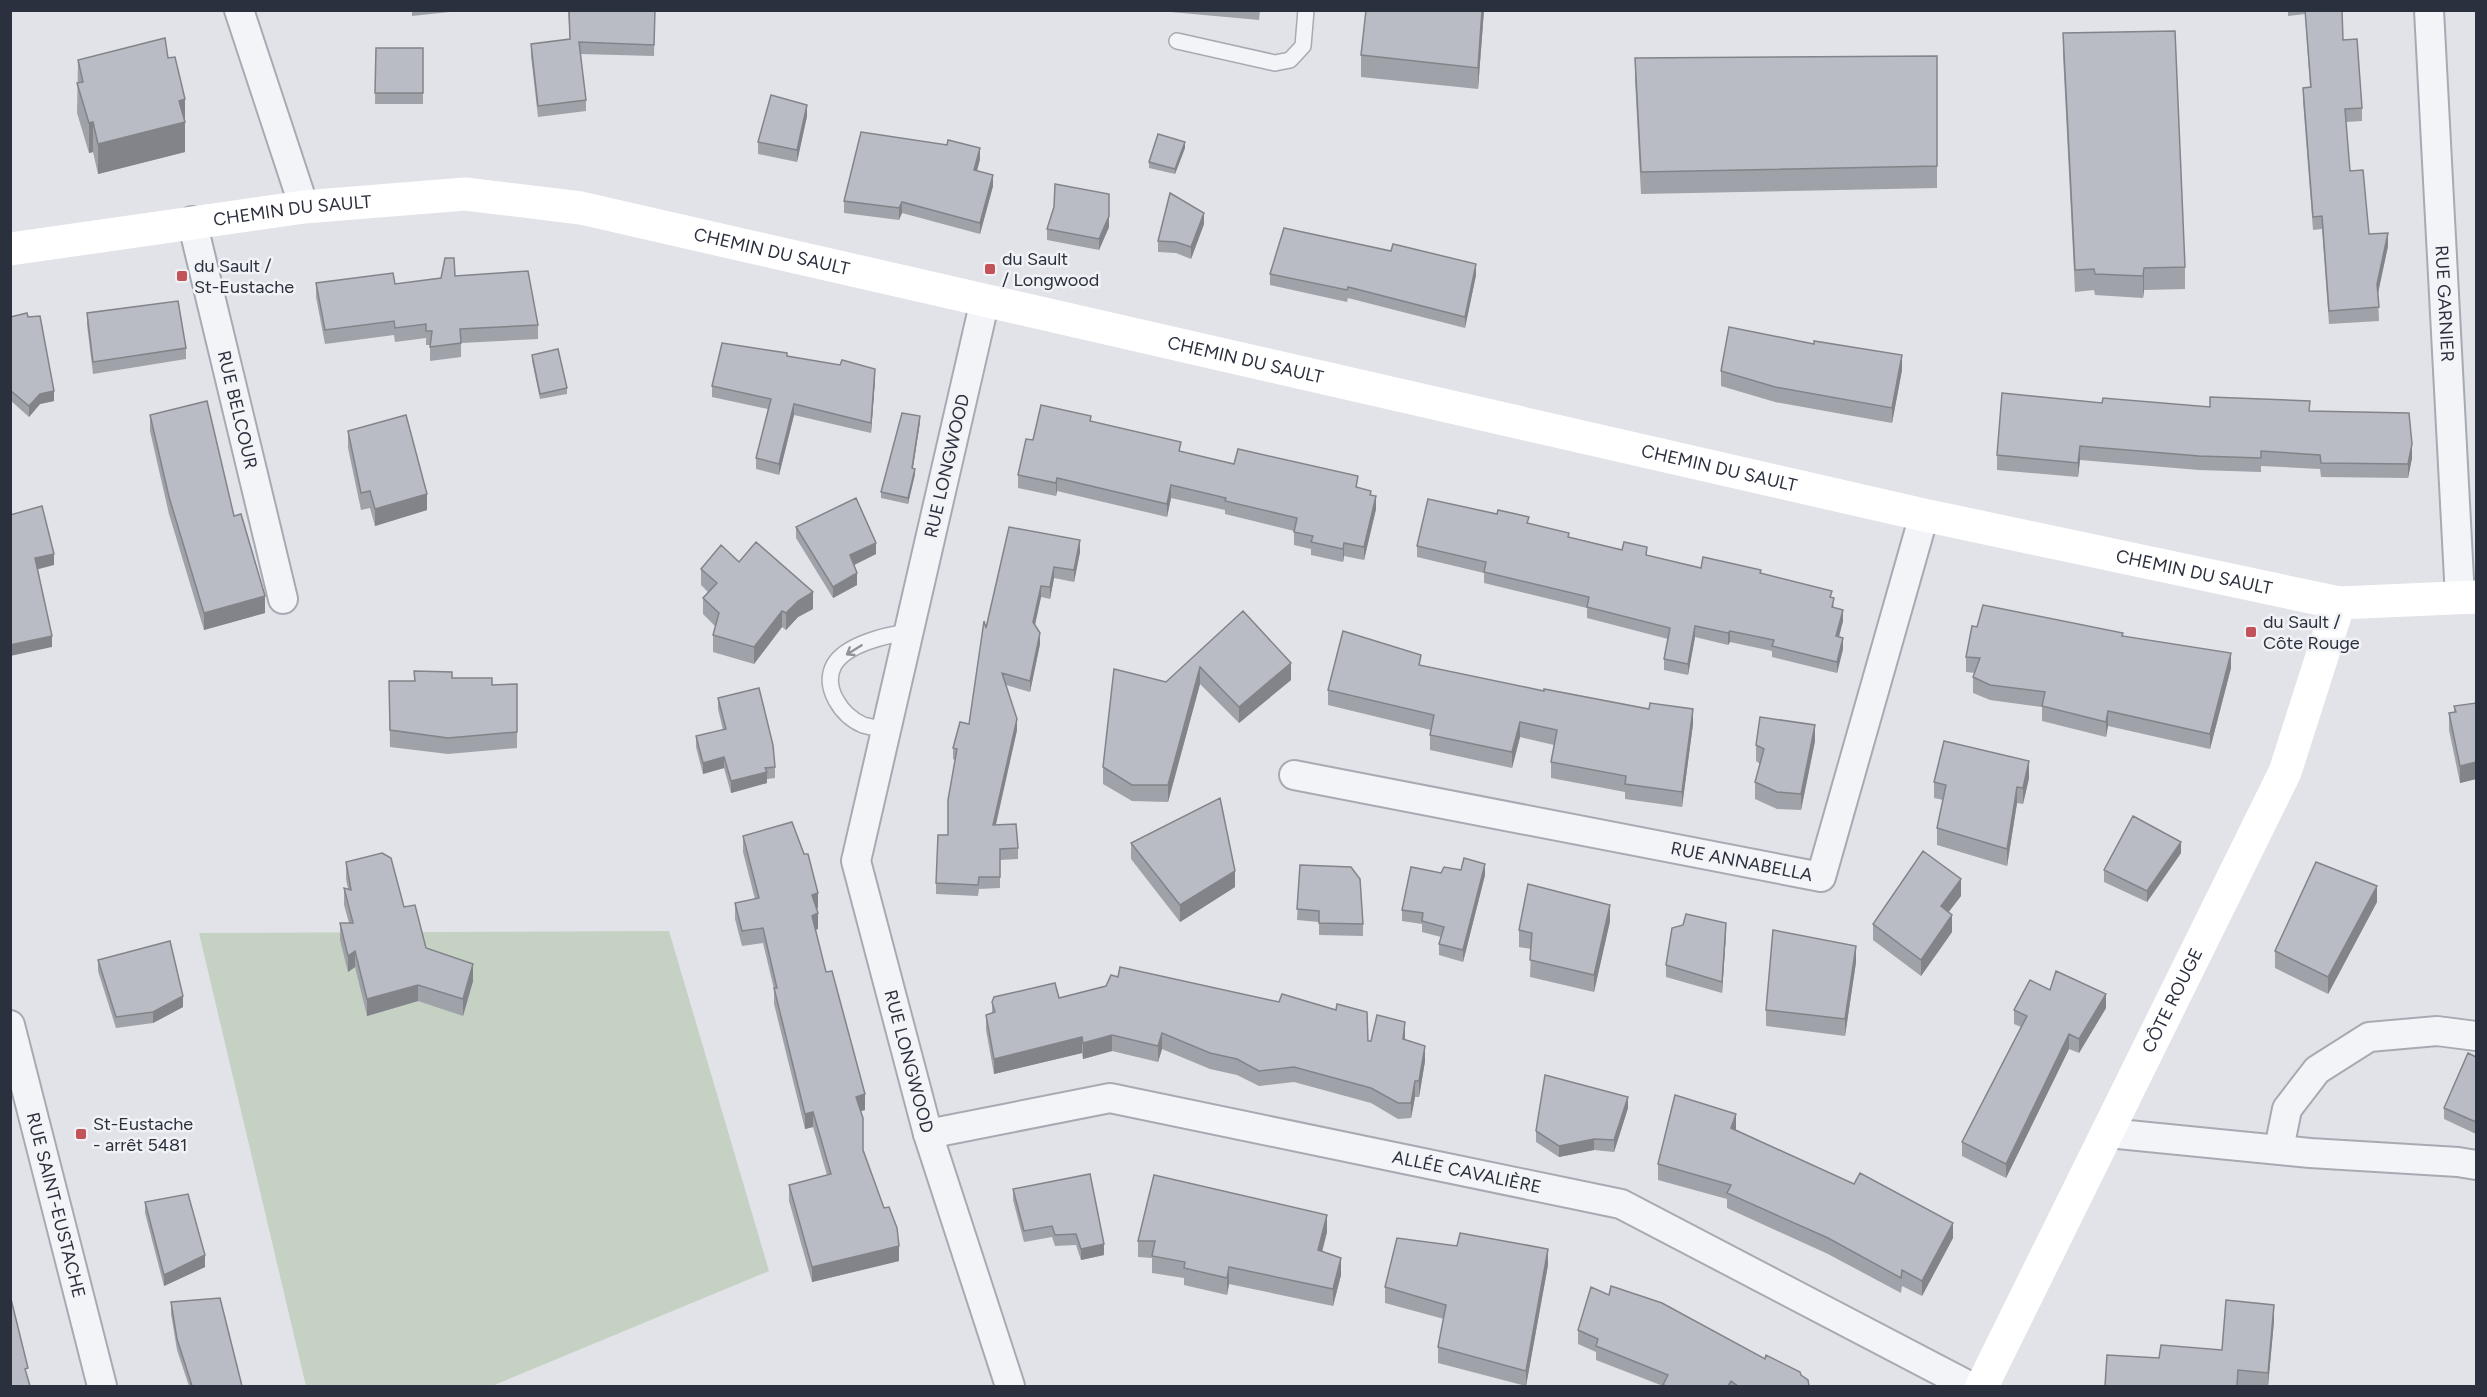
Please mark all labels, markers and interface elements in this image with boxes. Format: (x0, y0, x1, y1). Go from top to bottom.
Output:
street label: CHEMIN DU SAULT (212, 191, 372, 231)
street label: CHEMIN DU SAULT (692, 223, 852, 280)
street label: RUE GARNIER (2430, 245, 2459, 363)
place label: du Sault / Longwood (1002, 248, 1099, 291)
place label: du Sault / St-Eustache (194, 255, 294, 298)
marker: du Sault / Longwood (983, 262, 997, 276)
marker: du Sault / St-Eustache (175, 269, 189, 283)
street label: CHEMIN DU SAULT (1165, 331, 1326, 388)
street label: RUE BELCOUR (213, 348, 262, 471)
street label: RUE LONGWOOD (920, 392, 974, 540)
street label: CHEMIN DU SAULT (1639, 440, 1799, 497)
street label: CHEMIN DU SAULT (2114, 545, 2274, 600)
place label: du Sault / Côte Rouge (2263, 611, 2360, 654)
marker: du Sault / Côte Rouge (2244, 625, 2258, 639)
one-way arrow (846, 644, 863, 656)
street label: RUE ANNABELLA (1669, 837, 1814, 886)
street label: CÔTE ROUGE (2137, 944, 2207, 1056)
street label: RUE LONGWOOD (879, 987, 938, 1136)
street label: RUE SAINT-EUSTACHE (22, 1110, 90, 1300)
place label: St-Eustache - arrêt 5481 (93, 1113, 193, 1156)
marker: St-Eustache - arrêt 5481 (74, 1127, 88, 1141)
street label: ALLÉE CAVALIÈRE (1390, 1146, 1543, 1198)

